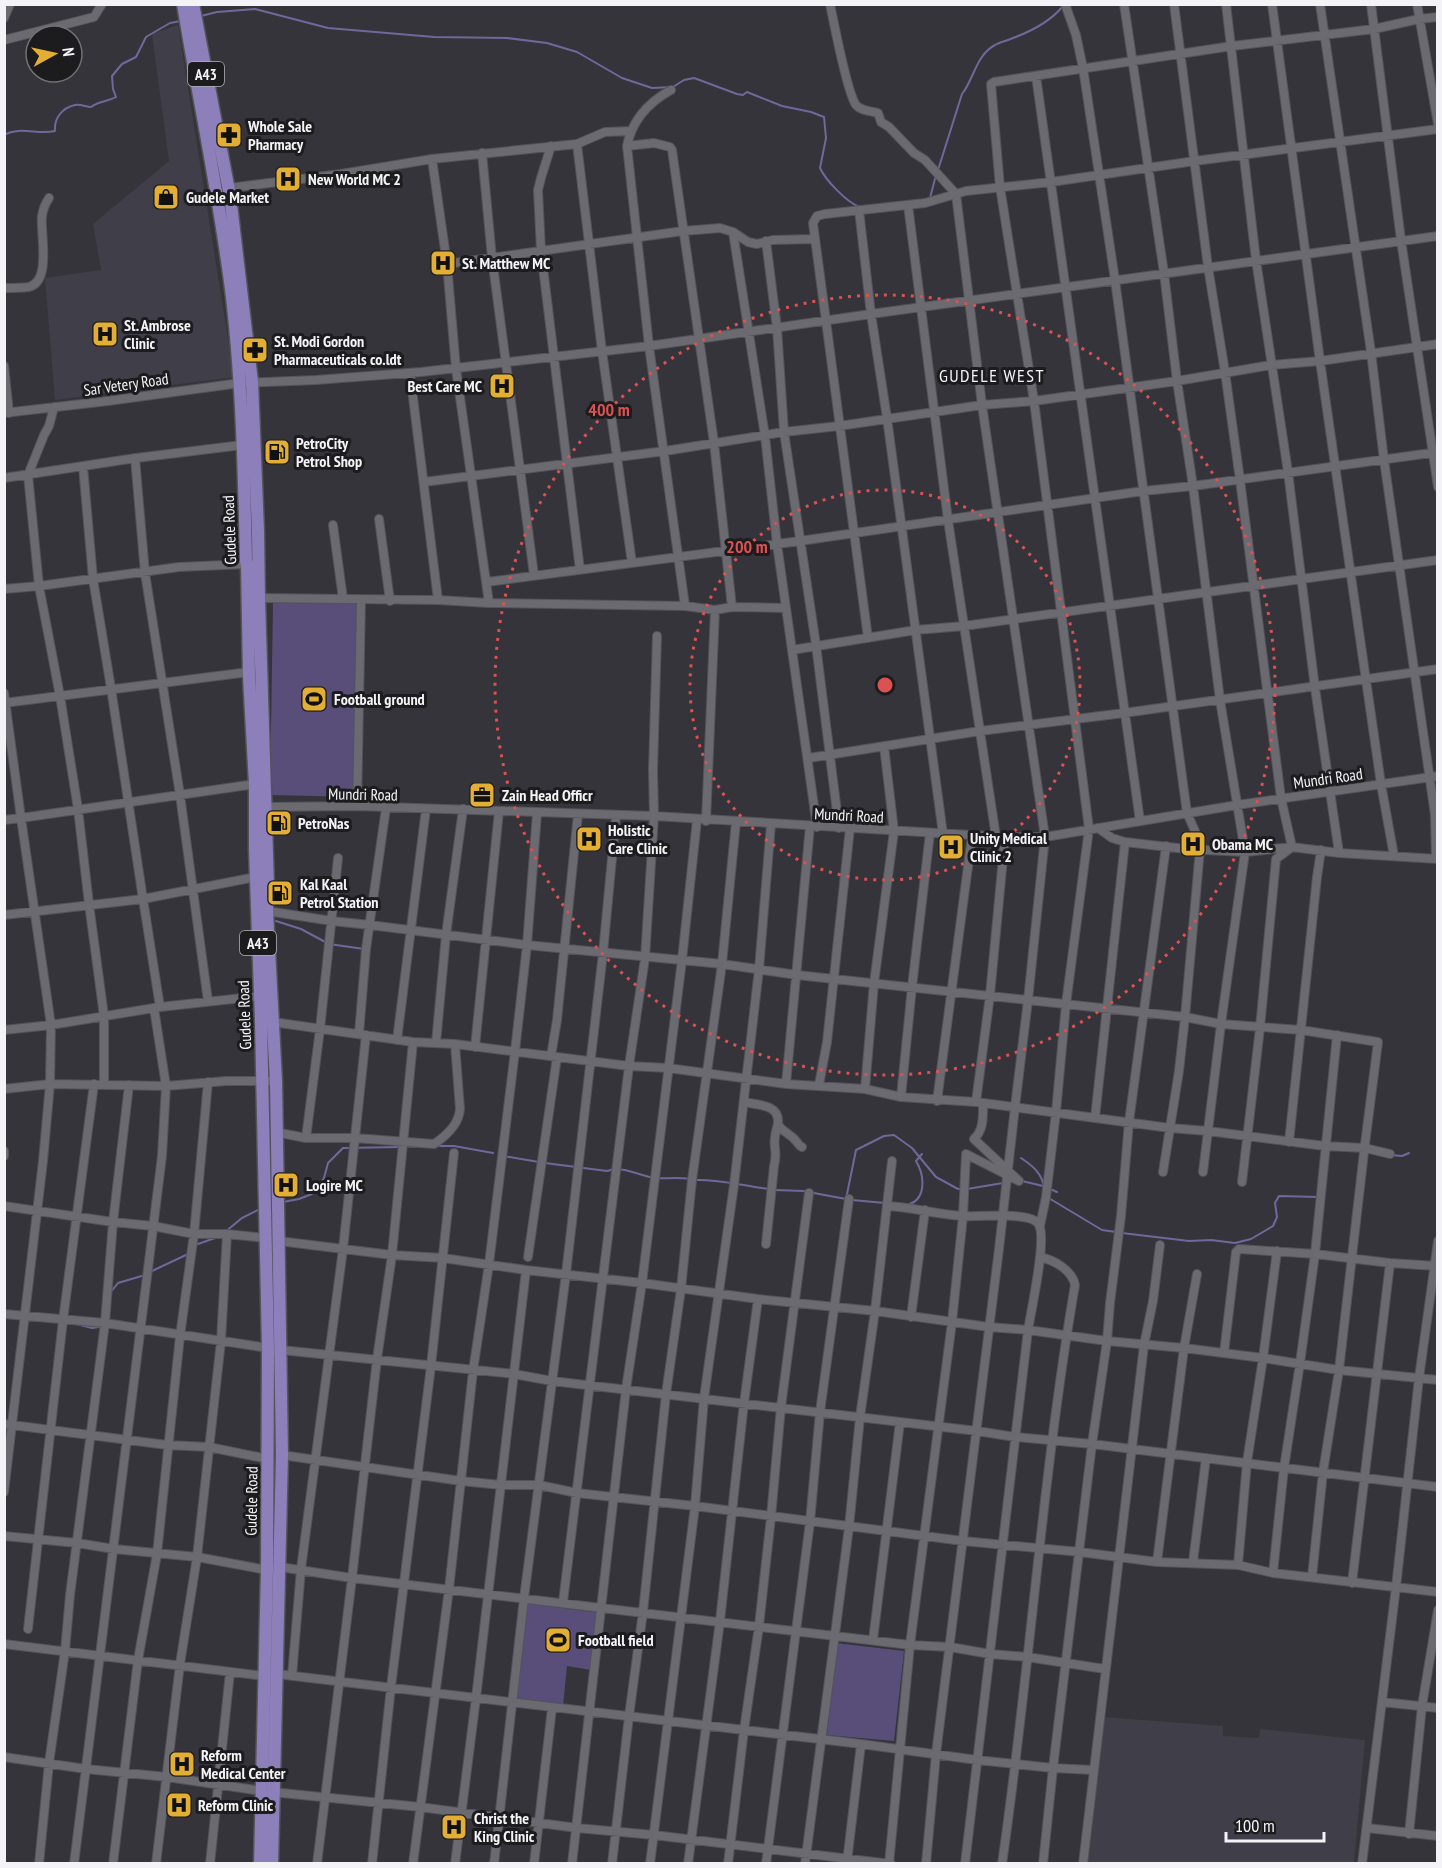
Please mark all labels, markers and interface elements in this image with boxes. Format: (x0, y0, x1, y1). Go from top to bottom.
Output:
north arrow (24, 24, 84, 84)
text: N (58, 46, 79, 58)
road number: A43 (188, 62, 224, 86)
place label: Whole Sale Pharmacy (247, 116, 312, 154)
pharmacy icon: Whole Sale Pharmacy (214, 120, 244, 150)
hospital icon: New World MC 2 (273, 164, 303, 194)
place label: New World MC 2 (308, 169, 401, 189)
shop icon: Gudele Market (151, 182, 181, 212)
place label: Gudele Market (186, 187, 269, 207)
hospital icon: St. Matthew MC (428, 248, 458, 278)
place label: St. Matthew MC (462, 253, 551, 273)
place label: St. Ambrose Clinic (124, 315, 191, 353)
hospital icon: St. Ambrose Clinic (90, 319, 120, 349)
place label: St. Modi Gordon Pharmaceuticals co.ldt (274, 331, 402, 369)
pharmacy icon: St. Modi Gordon Pharmaceuticals co.ldt (240, 335, 270, 365)
district label: GUDELE WEST (939, 364, 1045, 387)
street label: Sar Vetery Road (82, 368, 170, 400)
hospital icon: Best Care MC (487, 371, 517, 401)
place label: Best Care MC (407, 376, 483, 396)
text: 400 m (588, 398, 630, 421)
place label: PetroCity Petrol Shop (296, 433, 362, 471)
fuel station icon: PetroCity Petrol Shop (262, 437, 292, 467)
street label: Gudele Road (218, 495, 240, 565)
text: 200 m (726, 535, 768, 558)
centre of rings (875, 675, 895, 695)
sports icon: Football ground (299, 684, 329, 714)
place label: Football ground (334, 689, 425, 709)
street label: Mundri Road (1292, 763, 1364, 793)
office icon: Zain Head Officr (467, 780, 497, 810)
street label: Mundri Road (328, 783, 398, 805)
place label: Zain Head Officr (502, 785, 593, 805)
street label: Mundri Road (814, 803, 884, 827)
fuel station icon: PetroNas (264, 808, 294, 838)
place label: PetroNas (298, 813, 350, 833)
place label: Holistic Care Clinic (608, 820, 668, 858)
hospital icon: Holistic Care Clinic (574, 824, 604, 854)
place label: Unity Medical Clinic 2 (970, 828, 1047, 866)
hospital icon: Obama MC (1178, 829, 1208, 859)
hospital icon: Unity Medical Clinic 2 (936, 832, 966, 862)
place label: Obama MC (1212, 834, 1274, 854)
place label: Kal Kaal Petrol Station (300, 874, 378, 912)
fuel station icon: Kal Kaal Petrol Station (265, 878, 295, 908)
road number: A43 (240, 931, 276, 955)
street label: Gudele Road (233, 980, 255, 1050)
hospital icon: Logire MC (271, 1170, 301, 1200)
place label: Logire MC (306, 1175, 364, 1195)
street label: Gudele Road (240, 1466, 262, 1536)
sports icon: Football field (543, 1625, 573, 1655)
place label: Football field (578, 1630, 654, 1650)
place label: Reform Medical Center (201, 1745, 286, 1783)
hospital icon: Reform Medical Center (167, 1749, 197, 1779)
hospital icon: Reform Clinic (164, 1790, 194, 1820)
place label: Reform Clinic (198, 1795, 274, 1815)
scale bar (1226, 1805, 1324, 1843)
place label: Christ the King Clinic (474, 1808, 535, 1846)
hospital icon: Christ the King Clinic (439, 1812, 469, 1842)
text: 100 m (1235, 1814, 1275, 1837)

